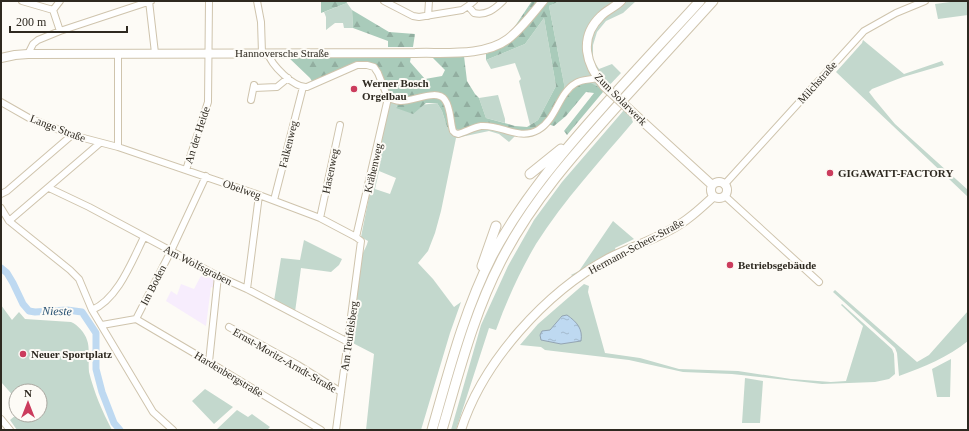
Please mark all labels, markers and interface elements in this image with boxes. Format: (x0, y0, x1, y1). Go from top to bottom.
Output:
scale bar (10, 8, 127, 34)
text: 200 m (16, 15, 47, 29)
street label: Hannoversche Straße (235, 47, 329, 59)
street label: Milchstraße (795, 58, 839, 106)
street label: Zum Solarwerk (592, 70, 650, 128)
place label: Werner Bosch Orgelbau (362, 77, 429, 102)
marker: Werner Bosch Orgelbau (349, 84, 359, 94)
street label: An der Heide (182, 105, 212, 165)
street label: Lange Straße (29, 112, 87, 144)
street label: Falkenweg (276, 119, 300, 169)
street label: Krähenweg (361, 141, 385, 194)
street label: Hasenweg (319, 147, 341, 195)
place label: GIGAWATT-FACTORY (838, 167, 953, 179)
marker: GIGAWATT-FACTORY (825, 168, 835, 178)
street label: Obelweg (221, 177, 263, 201)
street label: Hermann-Scheer-Straße (586, 216, 686, 276)
street label: Am Wolfsgraben (162, 243, 235, 288)
place label: Betriebsgebäude (738, 259, 816, 271)
marker: Betriebsgebäude (725, 260, 735, 270)
street label: Im Boden (138, 262, 168, 307)
street label: Am Teufelsberg (338, 300, 360, 372)
water label: Nieste (41, 304, 73, 318)
street label: Ernst-Moritz-Arndt-Straße (231, 325, 339, 395)
place label: Neuer Sportplatz (31, 348, 112, 360)
marker: Neuer Sportplatz (18, 349, 28, 359)
street label: Hardenbergstraße (192, 349, 266, 399)
north arrow (8, 383, 48, 423)
text: N (24, 387, 32, 399)

